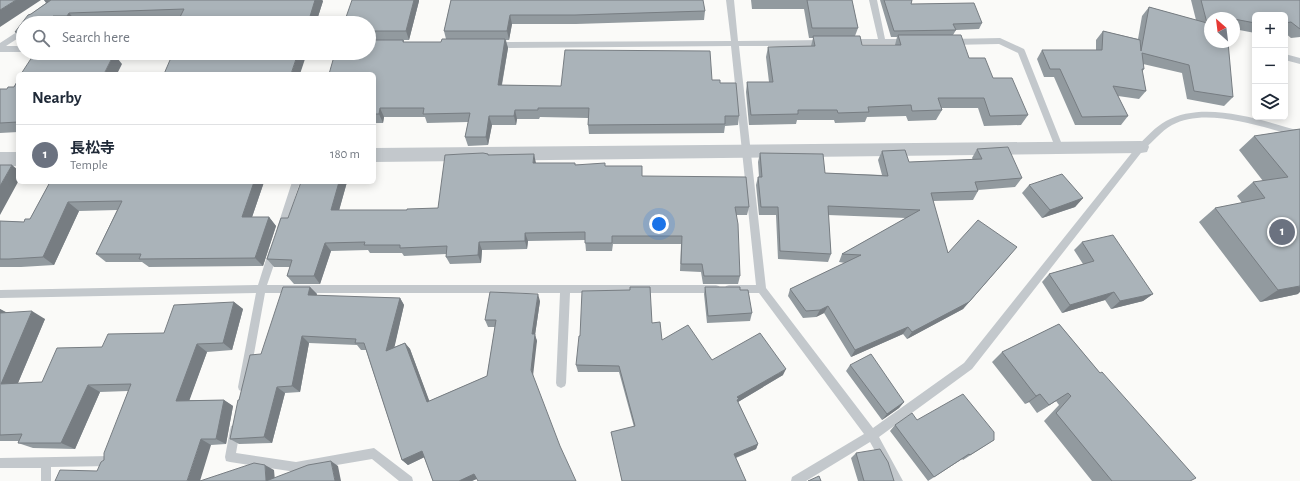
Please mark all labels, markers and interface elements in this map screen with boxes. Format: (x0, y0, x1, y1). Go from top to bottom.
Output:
north arrow (1204, 12, 1240, 48)
map controls (1252, 12, 1288, 120)
button: + (1252, 12, 1288, 48)
search box (16, 16, 376, 60)
icon: search (30, 27, 52, 49)
text: Search here (62, 30, 130, 45)
button: − (1252, 48, 1288, 84)
button: layers (1252, 84, 1288, 120)
text: Nearby (32, 89, 82, 106)
text: 長松寺 (70, 141, 115, 156)
text: 1 (43, 148, 47, 161)
text: 180 m (330, 148, 360, 161)
text: Temple (70, 159, 108, 172)
your location (649, 214, 669, 234)
pin: 1 (1269, 217, 1295, 247)

